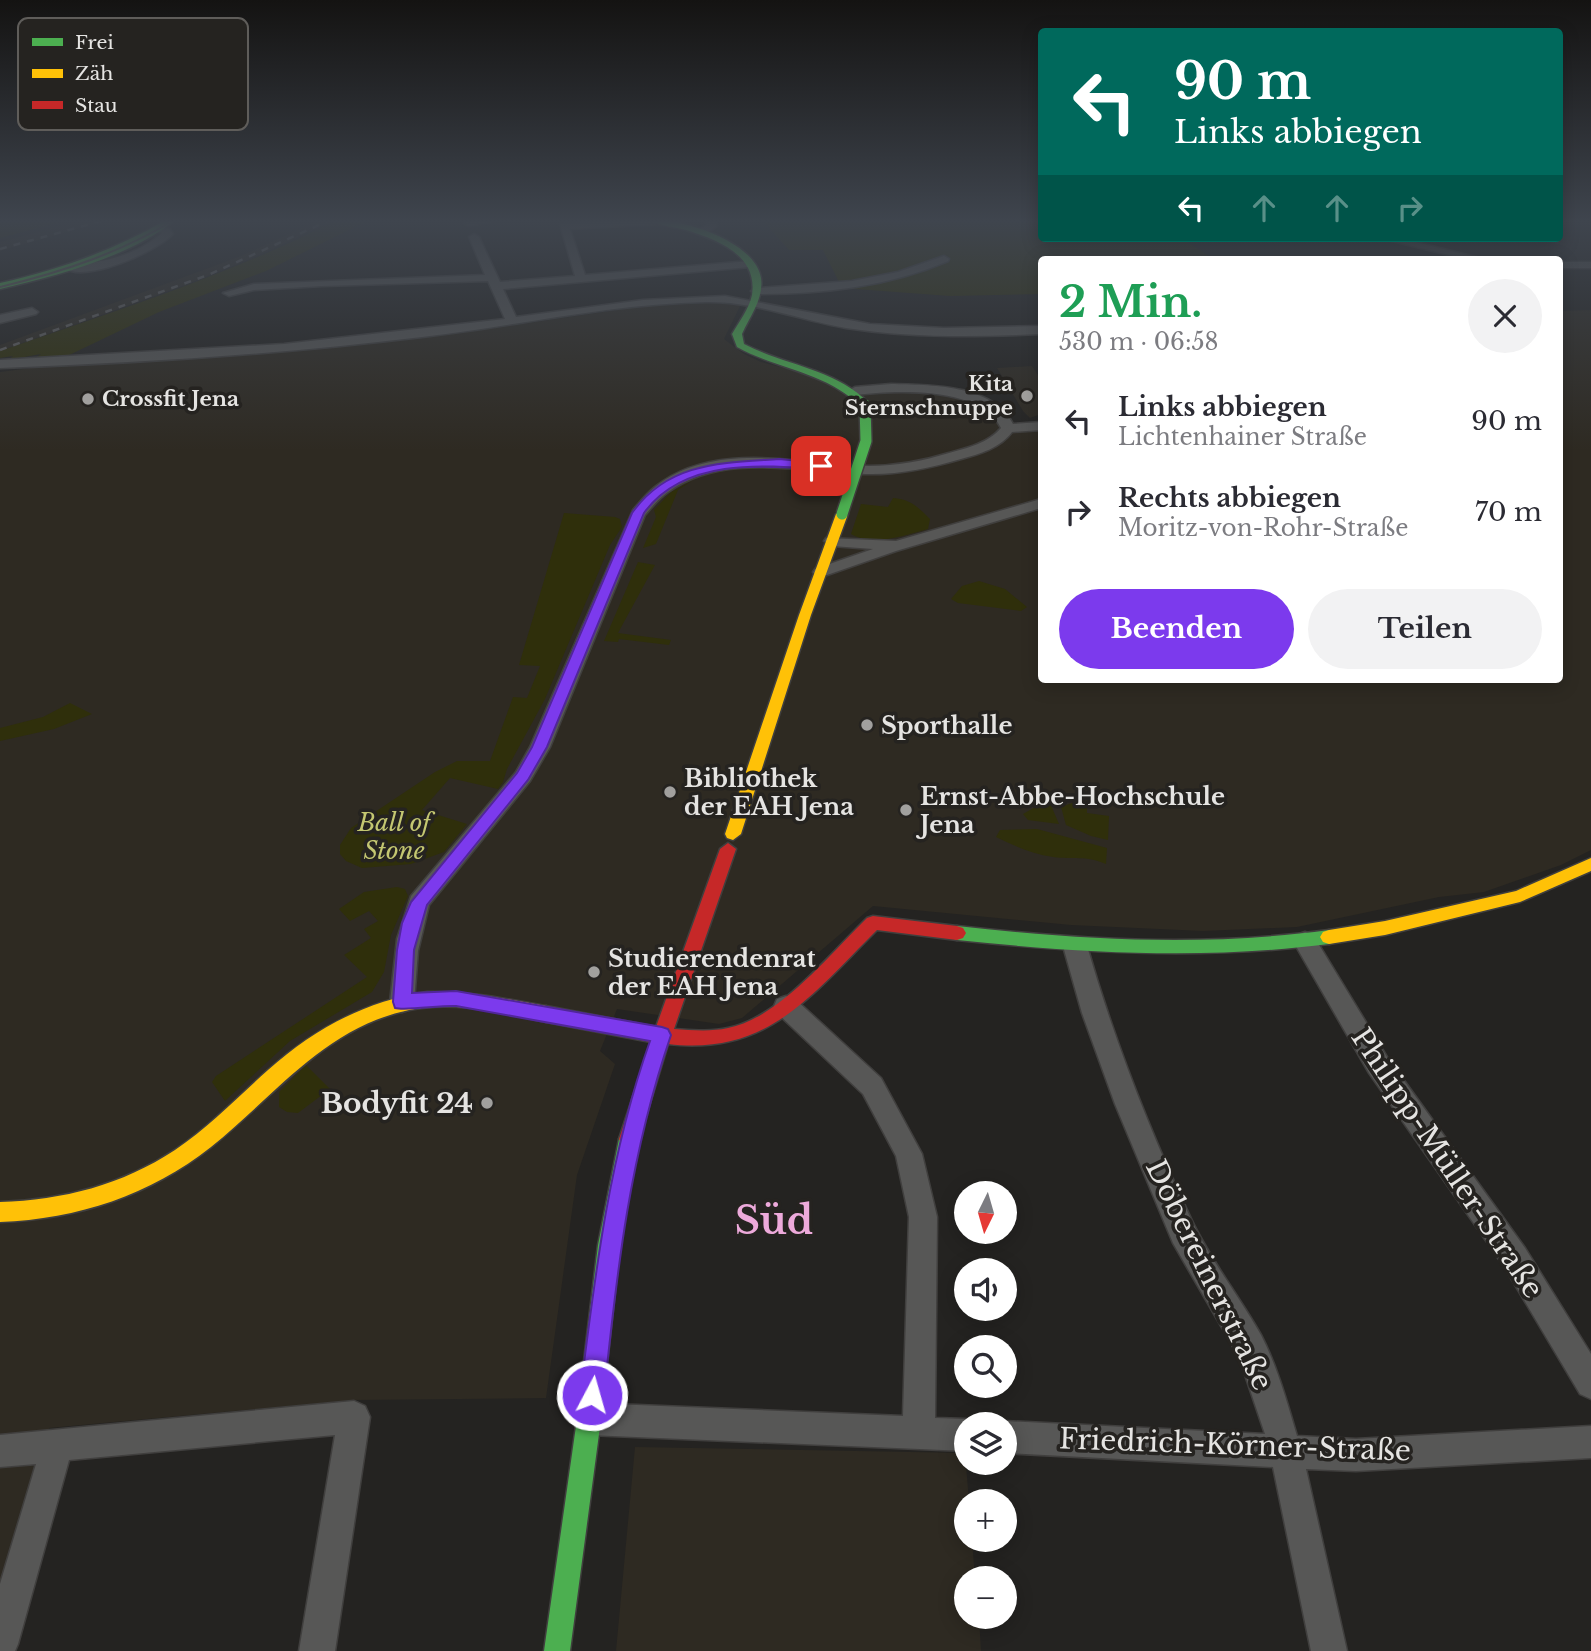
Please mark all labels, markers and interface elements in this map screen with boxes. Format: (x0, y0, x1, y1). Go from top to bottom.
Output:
legend (18, 18, 248, 130)
text: Frei (75, 31, 114, 54)
text: 90 m (1174, 51, 1311, 112)
icon: left (1059, 56, 1150, 147)
text: Zäh (75, 62, 113, 85)
text: Stau (75, 94, 118, 117)
text: Links abbiegen (1174, 112, 1422, 152)
icon: left (1172, 189, 1210, 227)
icon: ahead (1245, 189, 1283, 227)
icon: ahead (1318, 189, 1356, 227)
icon: right (1391, 189, 1429, 227)
text: 2 Min. (1059, 276, 1202, 328)
button: close (1468, 279, 1542, 353)
text: 530 m · 06:58 (1059, 328, 1218, 356)
place label: Kita Sternschnuppe (845, 371, 1013, 421)
place label: Crossfit Jena (102, 386, 239, 412)
marker: Kita Sternschnuppe (1019, 388, 1035, 404)
marker: Crossfit Jena (80, 391, 96, 407)
text: Links abbiegen (1118, 391, 1327, 423)
icon: left (1059, 402, 1097, 440)
text: 90 m (1471, 405, 1542, 437)
text: Lichtenhainer Straße (1118, 423, 1367, 451)
pin (791, 436, 851, 496)
icon: arrive (802, 447, 840, 485)
text: Rechts abbiegen (1118, 482, 1341, 514)
icon: right (1059, 493, 1097, 531)
text: 70 m (1475, 496, 1542, 528)
text: Moritz-von-Rohr-Straße (1118, 514, 1409, 542)
button: Beenden (1059, 589, 1294, 669)
button: Teilen (1308, 589, 1542, 669)
place label: Sporthalle (881, 711, 1012, 740)
marker: Sporthalle (859, 717, 875, 733)
place label: Bibliothek der EAH Jena (684, 764, 854, 821)
place label: Ernst-Abbe-Hochschule Jena (915, 782, 1225, 839)
marker: Bibliothek der EAH Jena (662, 784, 678, 800)
marker: Ernst-Abbe-Hochschule Jena (898, 802, 914, 818)
park label: Ball of Stone (357, 808, 435, 865)
place label: Studierendenrat der EAH Jena (608, 944, 816, 1001)
marker: Studierendenrat der EAH Jena (586, 964, 602, 980)
street label: Philipp-Müller-Straße (1344, 1021, 1550, 1305)
place label: Bodyfit 24 (321, 1086, 473, 1121)
marker: Bodyfit 24 (479, 1095, 495, 1111)
street label: Döbereinerstraße (1138, 1154, 1280, 1396)
north arrow (954, 1181, 1017, 1244)
map controls (954, 1181, 1017, 1629)
district label: Süd (735, 1197, 813, 1244)
button: sound (954, 1258, 1017, 1321)
button: search (954, 1335, 1017, 1398)
position arrow (555, 1358, 629, 1432)
button: layers (954, 1412, 1017, 1475)
street label: Friedrich-Körner-Straße (1058, 1421, 1412, 1469)
button: + (954, 1489, 1017, 1552)
button: − (954, 1566, 1017, 1629)

